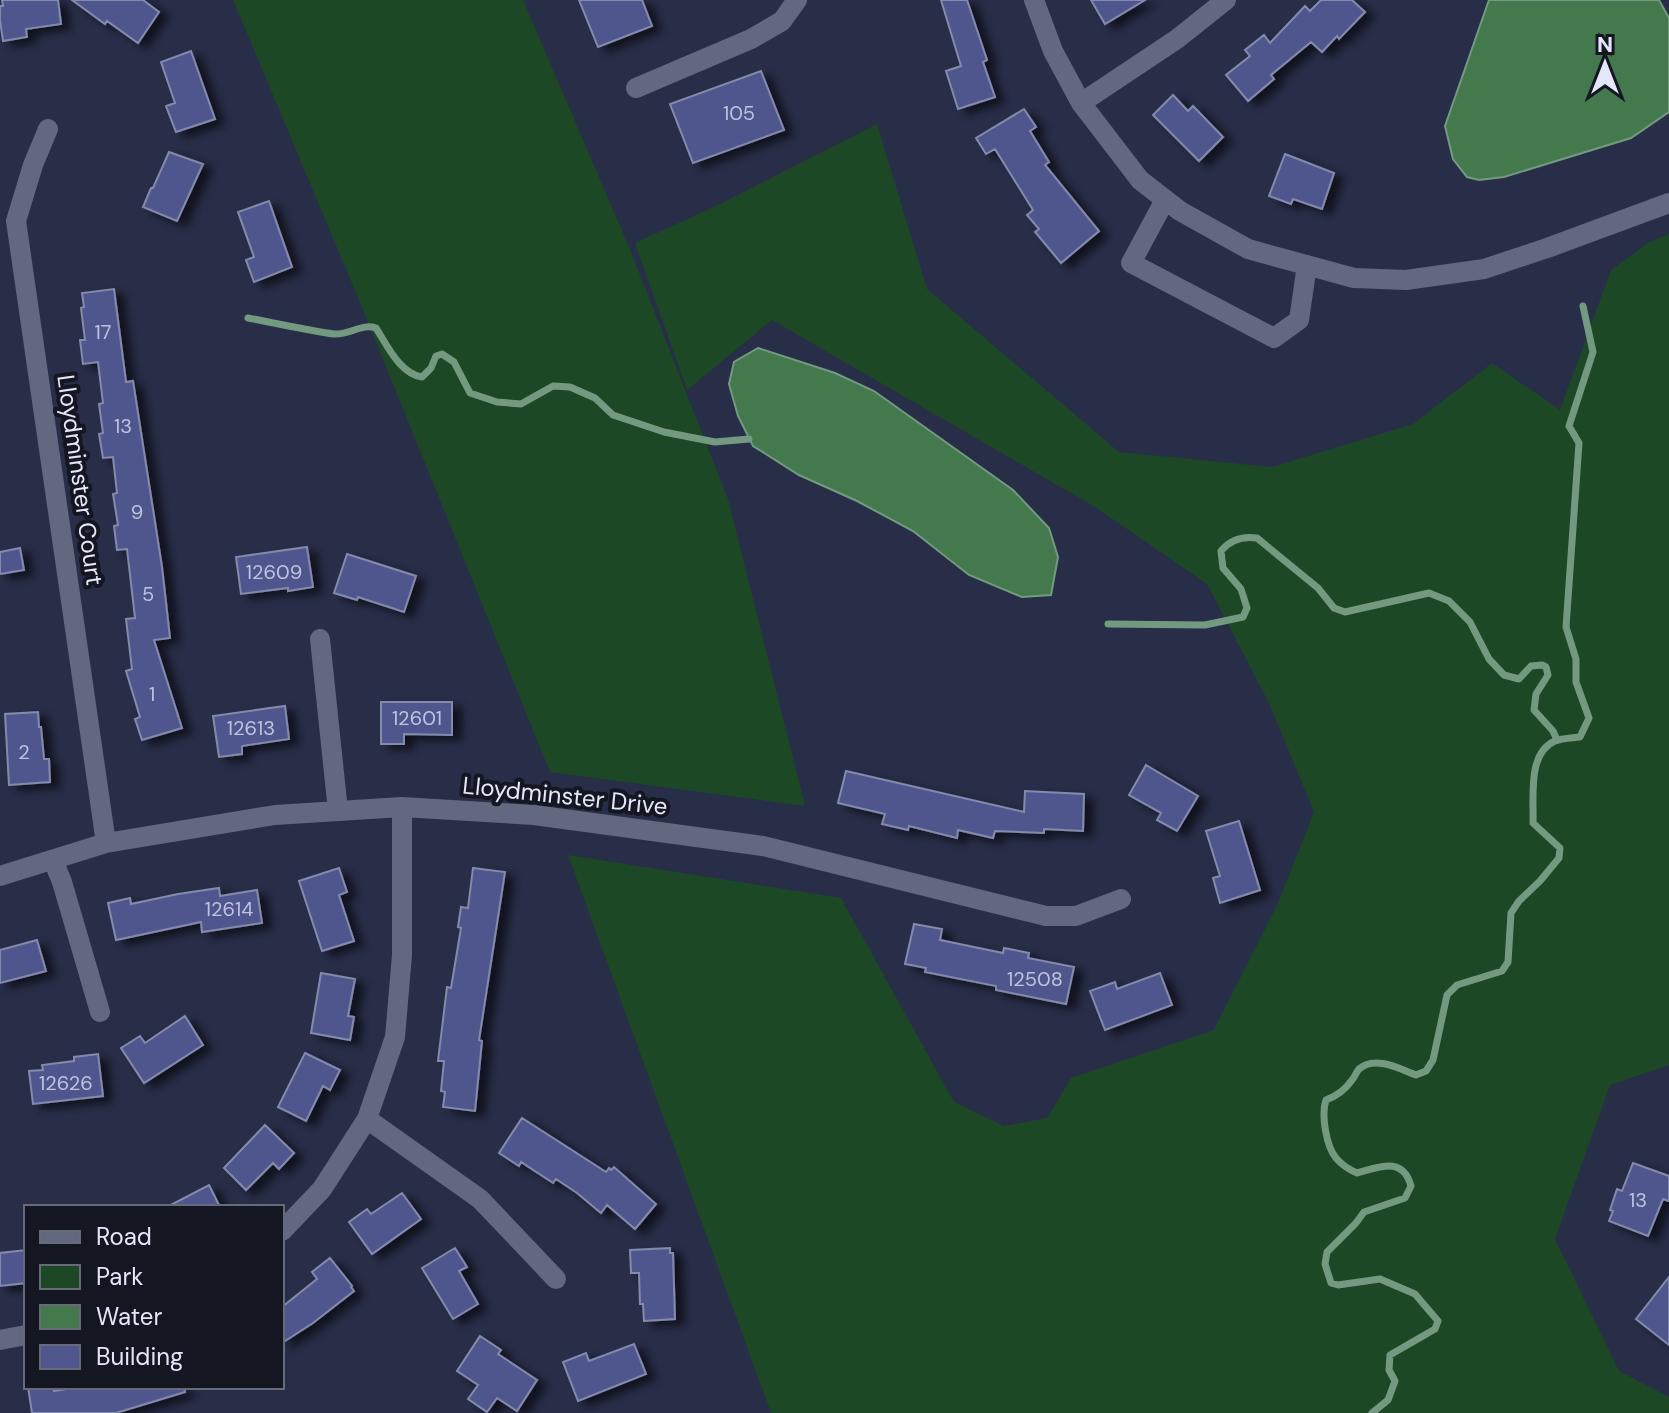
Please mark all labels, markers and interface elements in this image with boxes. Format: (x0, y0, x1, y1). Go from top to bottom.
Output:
north arrow (1565, 24, 1645, 104)
text: N (1597, 30, 1613, 59)
house number: 105 (723, 100, 755, 126)
house number: 17 (95, 319, 111, 345)
street label: Lloydminster Court (50, 373, 111, 587)
house number: 13 (114, 413, 132, 439)
house number: 9 (131, 499, 143, 525)
house number: 12609 (246, 559, 302, 585)
house number: 5 (142, 581, 154, 607)
house number: 1 (149, 681, 155, 707)
house number: 12601 (392, 705, 442, 731)
house number: 12613 (227, 715, 275, 741)
house number: 2 (18, 739, 30, 765)
street label: Lloydminster Drive (461, 769, 669, 822)
house number: 12614 (205, 896, 253, 922)
house number: 12508 (1007, 966, 1063, 992)
house number: 12626 (39, 1070, 93, 1096)
house number: 13 (1629, 1187, 1647, 1213)
legend (24, 1205, 284, 1389)
text: Road (96, 1221, 152, 1252)
text: Park (96, 1261, 143, 1292)
text: Water (96, 1301, 162, 1332)
text: Building (96, 1341, 183, 1372)

